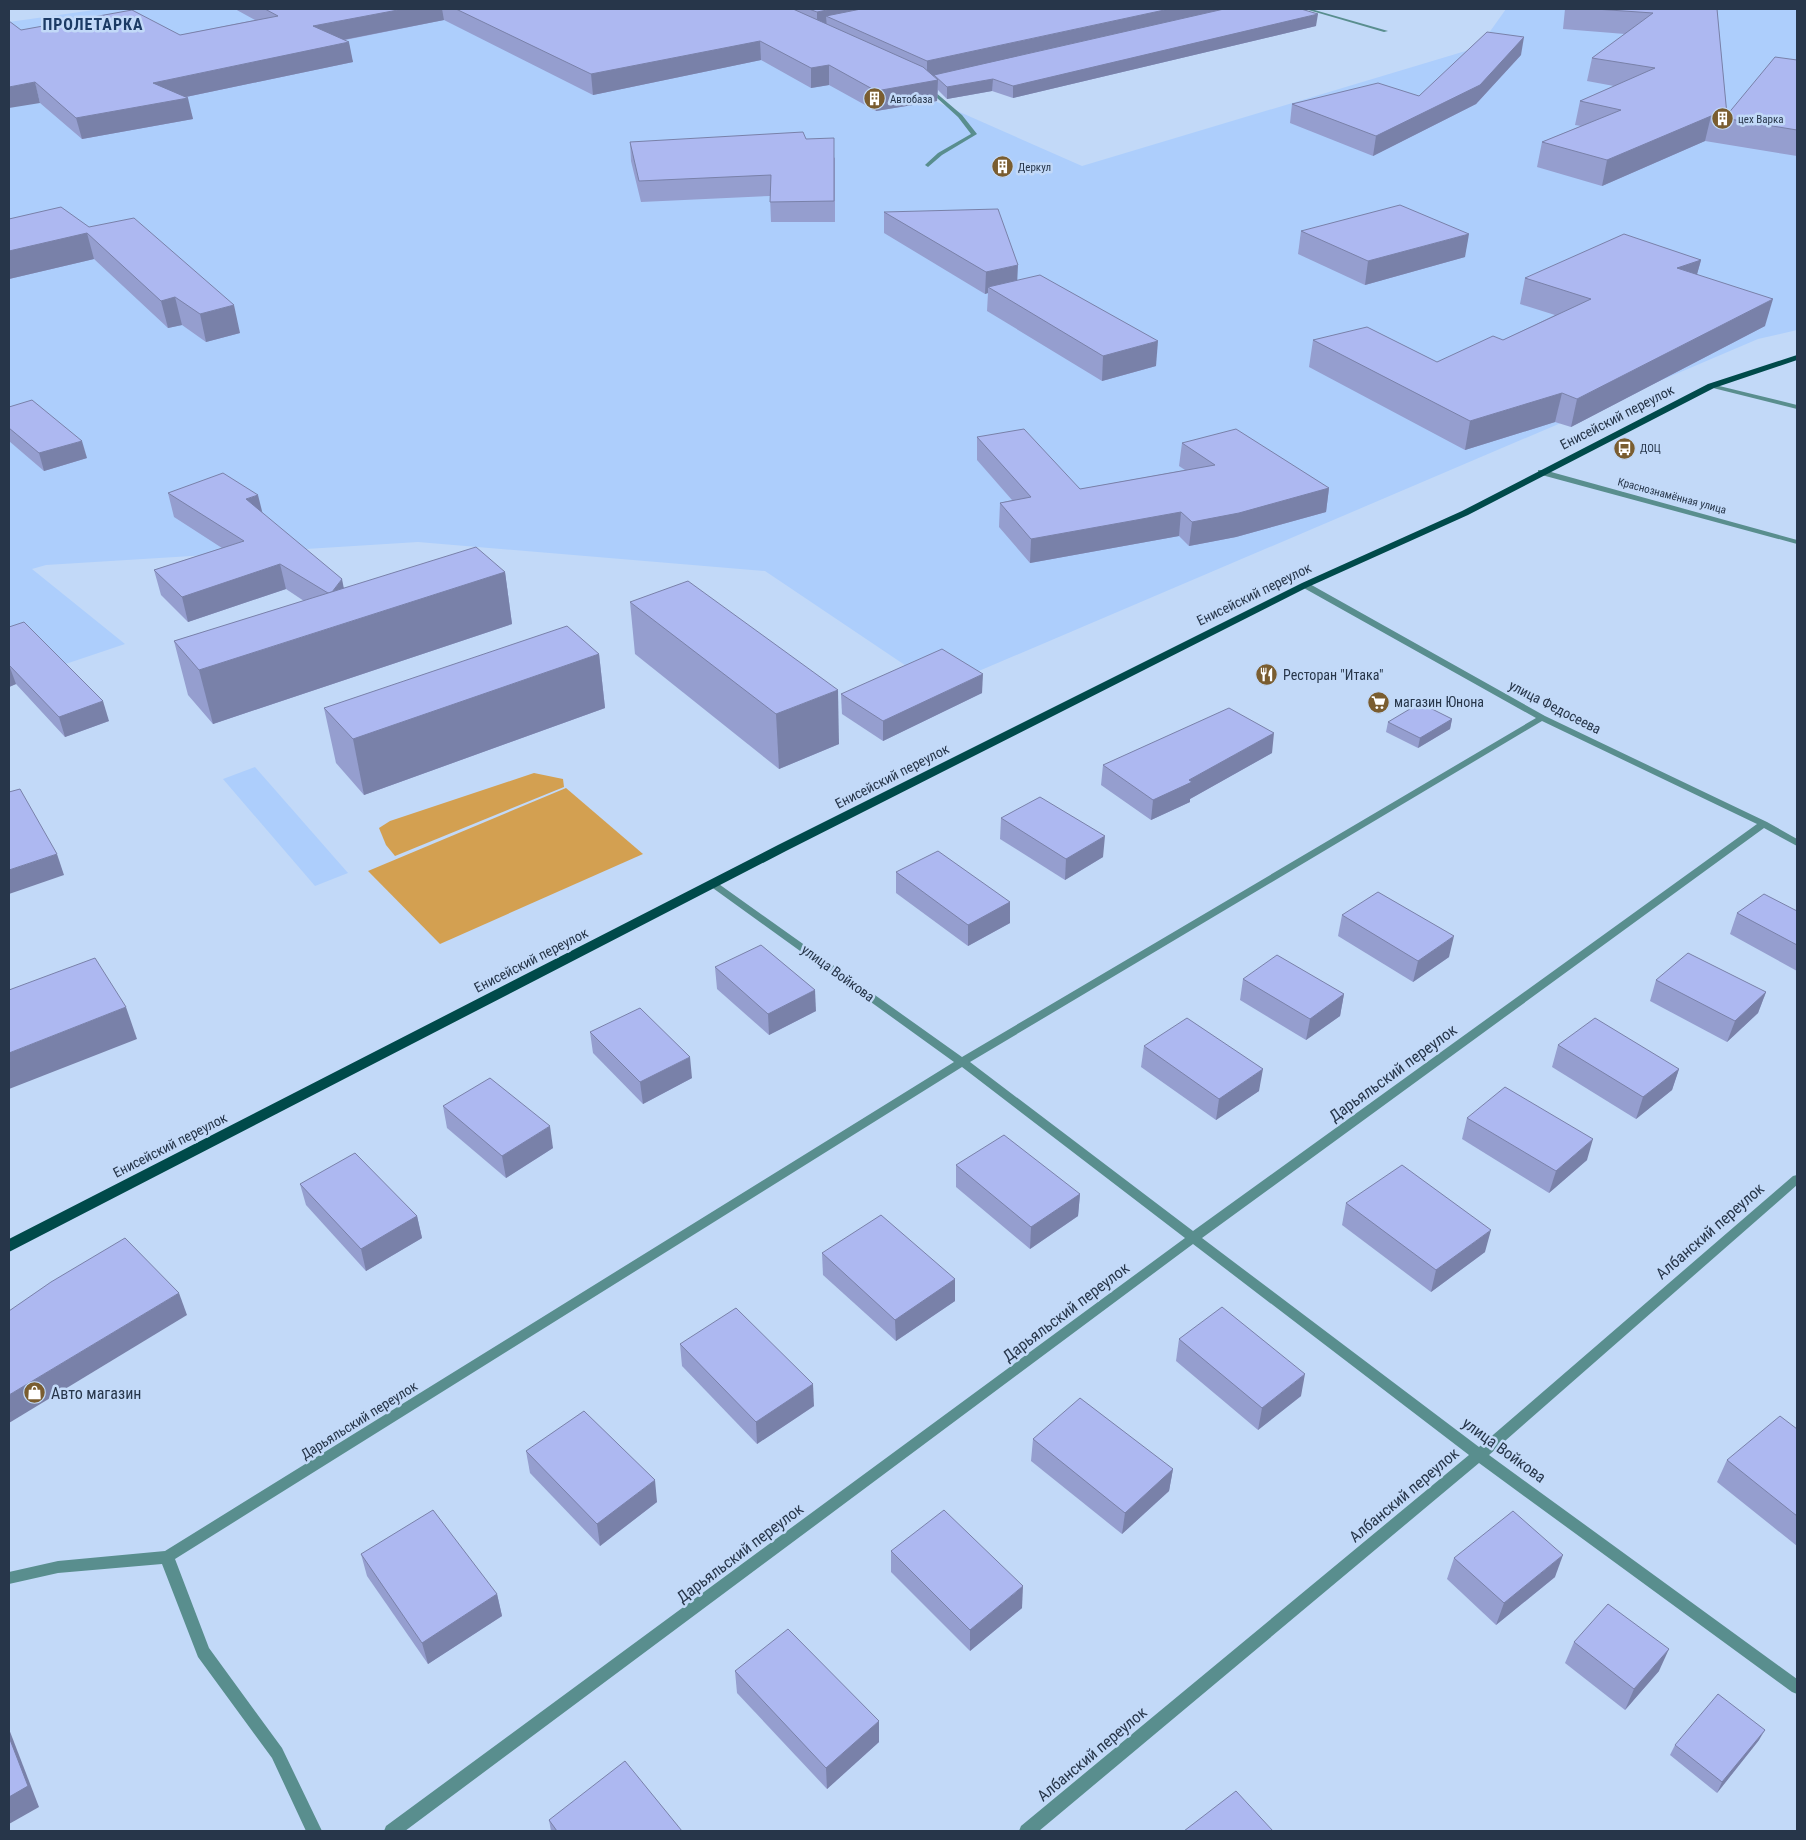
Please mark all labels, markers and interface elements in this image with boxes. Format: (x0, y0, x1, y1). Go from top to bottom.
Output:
district label: ПРОЛЕТАРКА (42, 15, 144, 34)
building icon: Автобаза (862, 87, 886, 111)
place label: Автобаза (890, 93, 933, 106)
building icon: цех Варка (1710, 107, 1734, 131)
place label: цех Варка (1738, 113, 1784, 126)
building icon: Деркул (990, 155, 1014, 179)
place label: Деркул (1018, 161, 1051, 174)
street label: Енисейский переулок (1557, 381, 1677, 453)
bus stop icon: ДОЦ (1612, 436, 1636, 460)
place label: ДОЦ (1640, 442, 1661, 455)
street label: Краснознамённая улица (1616, 475, 1728, 517)
street label: Енисейский переулок (1194, 559, 1314, 629)
restaurant icon: Ресторан "Итака" (1255, 663, 1279, 687)
place label: Ресторан "Итака" (1283, 667, 1384, 683)
street label: улица Федосеева (1506, 677, 1604, 737)
supermarket icon: магазин Юнона (1366, 690, 1390, 714)
place label: магазин Юнона (1394, 694, 1484, 710)
street label: Енисейский переулок (832, 740, 952, 812)
street label: Енисейский переулок (471, 924, 591, 996)
street label: улица Войкова (798, 941, 878, 1005)
street label: Дарьяльский переулок (1325, 1020, 1461, 1126)
street label: Енисейский переулок (110, 1109, 230, 1181)
street label: Албанский переулок (1652, 1179, 1768, 1283)
street label: Дарьяльский переулок (999, 1258, 1133, 1366)
street label: Дарьяльский переулок (298, 1377, 420, 1462)
shop icon: Авто магазин (23, 1381, 47, 1405)
place label: Авто магазин (51, 1384, 141, 1403)
street label: улица Войкова (1459, 1413, 1549, 1487)
street label: Албанский переулок (1345, 1443, 1463, 1546)
street label: Дарьяльский переулок (673, 1499, 807, 1607)
street label: Албанский переулок (1033, 1702, 1151, 1805)

